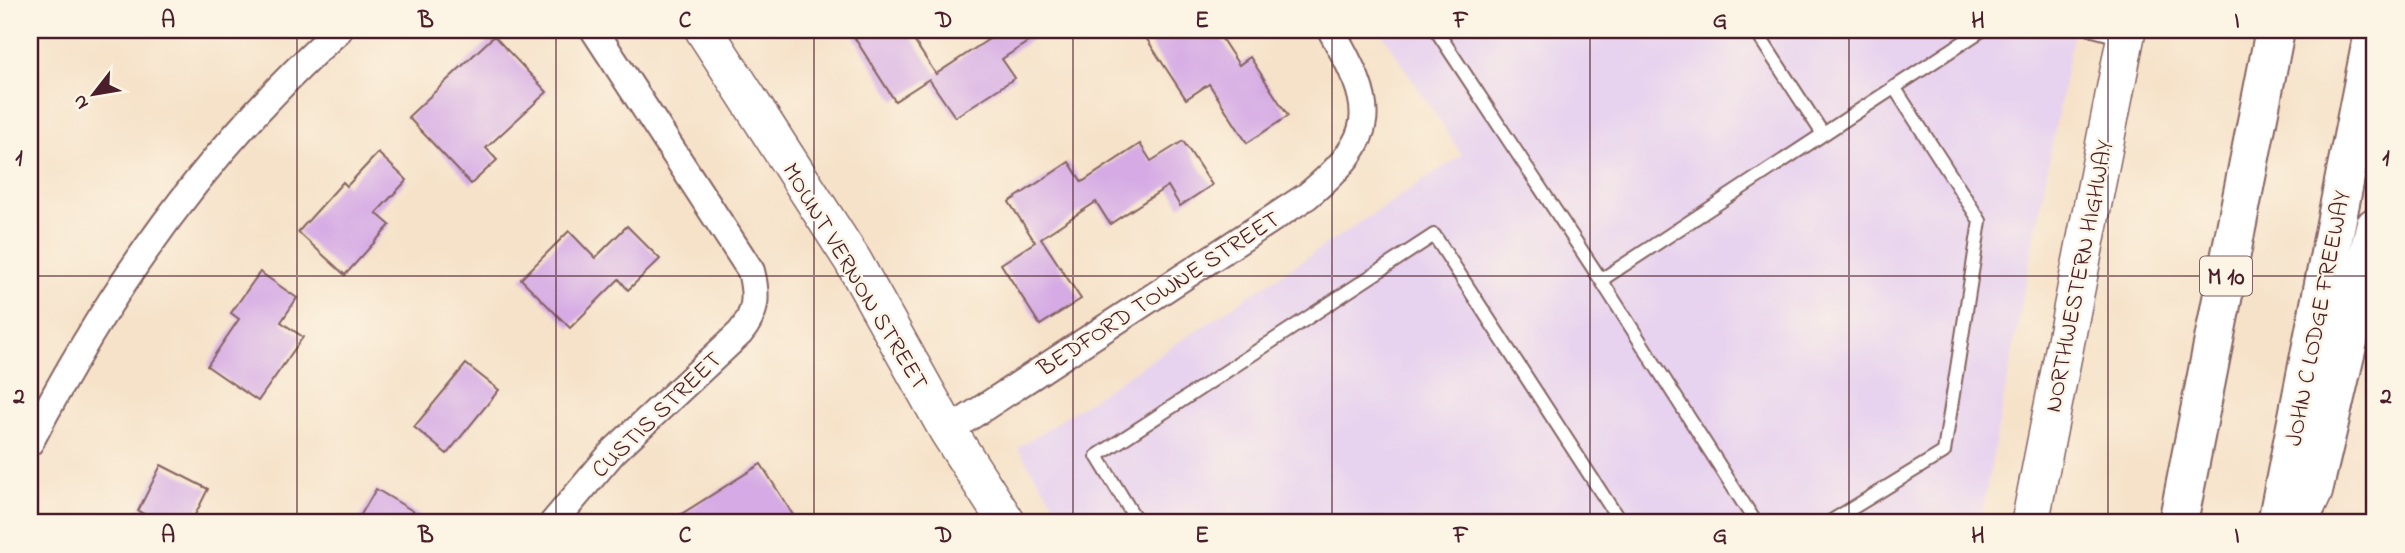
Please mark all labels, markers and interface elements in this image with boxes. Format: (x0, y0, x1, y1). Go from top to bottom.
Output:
text: A (161, 5, 175, 38)
text: B (417, 5, 434, 38)
text: C (679, 5, 692, 38)
text: D (935, 5, 952, 38)
text: E (1195, 5, 1209, 38)
text: F (1453, 5, 1469, 38)
text: G (1713, 5, 1727, 38)
text: H (1971, 5, 1985, 38)
text: I (2234, 5, 2240, 38)
north arrow (60, 60, 130, 130)
text: N (67, 89, 96, 114)
street label: NORTHWESTERN HIGHWAY (2037, 137, 2124, 416)
text: 1 (15, 143, 23, 176)
text: 1 (2382, 143, 2390, 176)
street label: MOUNT VERNON STREET (772, 157, 936, 398)
street label: JOHN C LODGE FREEWAY (2278, 188, 2361, 449)
street label: BEDFORD TOWNE STREET (1030, 203, 1288, 387)
road number: M 10 (2200, 256, 2252, 296)
street label: CUSTIS STREET (584, 344, 731, 487)
text: 2 (12, 381, 25, 414)
text: 2 (2379, 381, 2392, 414)
text: A (161, 520, 175, 553)
text: B (417, 520, 434, 553)
text: C (679, 520, 692, 553)
text: D (935, 520, 952, 553)
text: E (1195, 520, 1209, 553)
text: F (1453, 520, 1469, 553)
text: G (1713, 520, 1727, 553)
text: H (1971, 520, 1985, 553)
text: I (2234, 520, 2240, 553)

